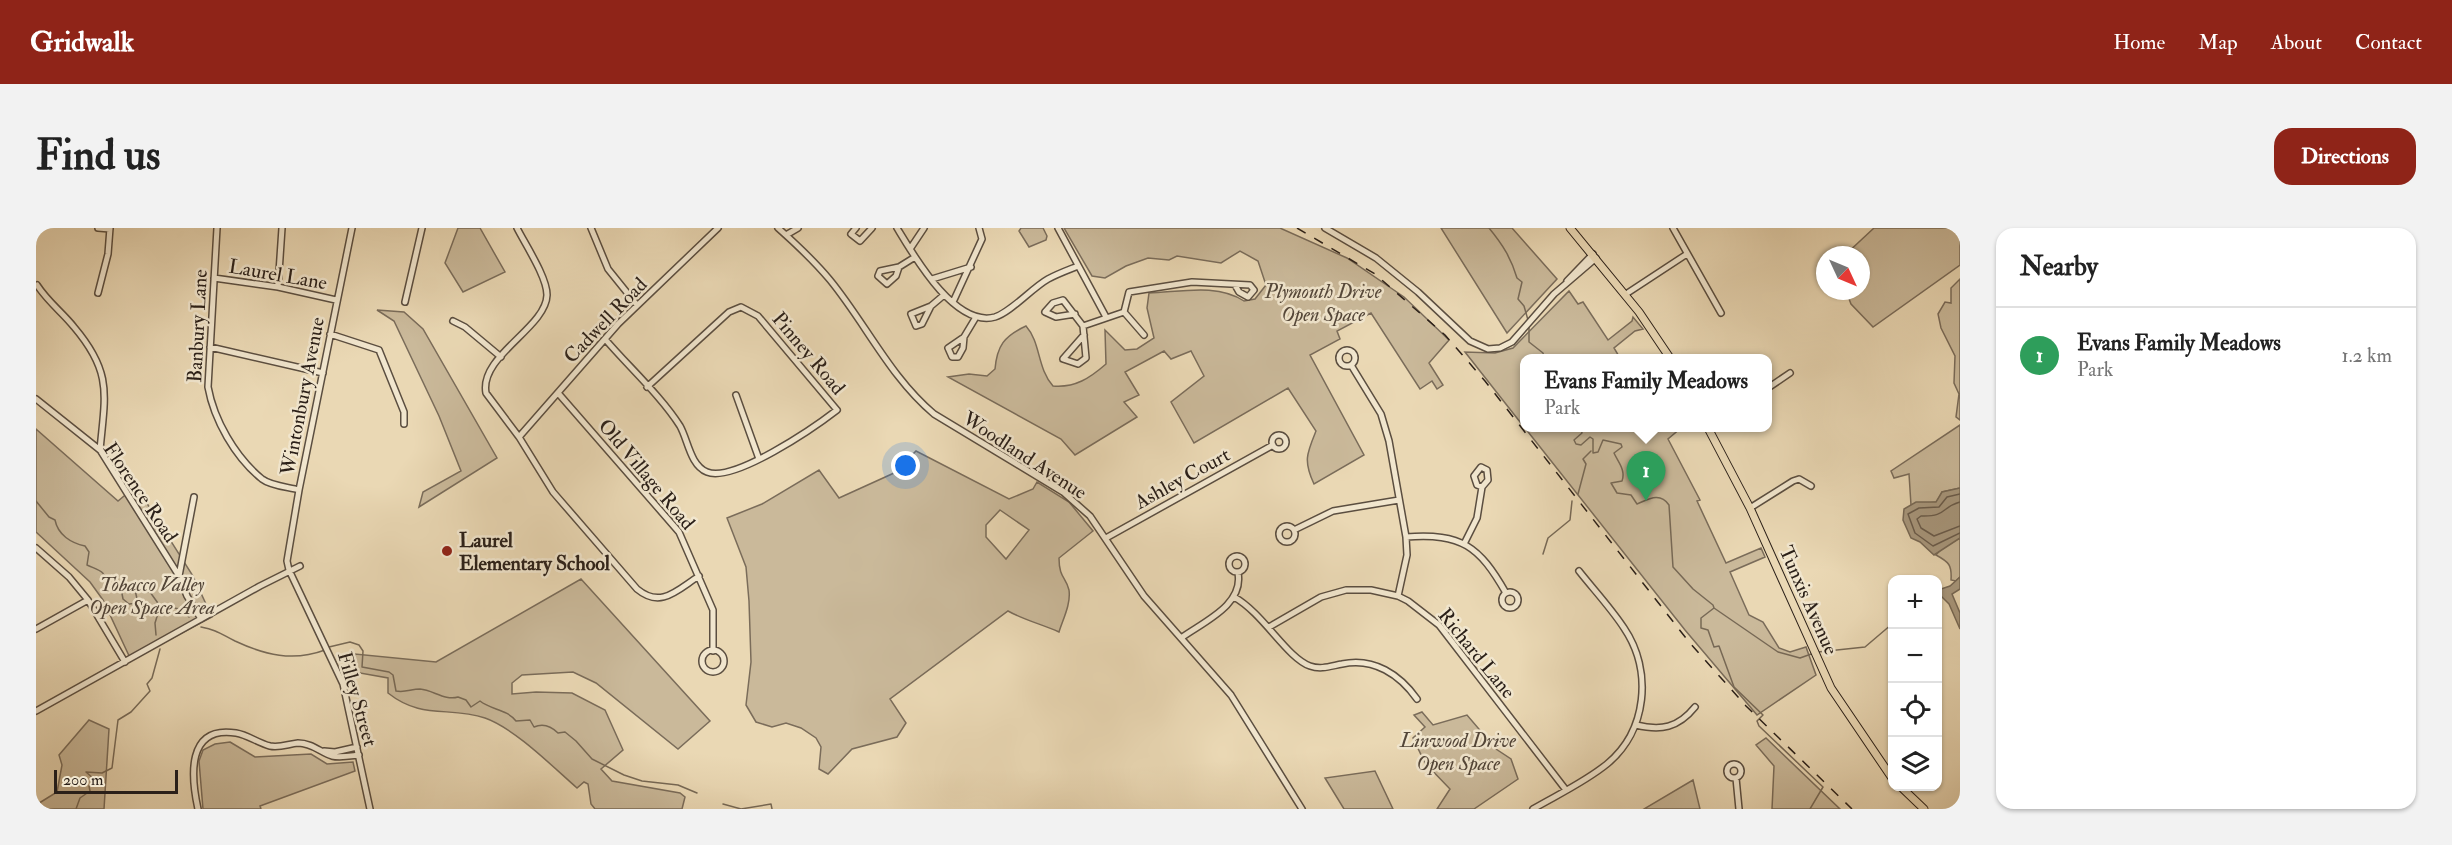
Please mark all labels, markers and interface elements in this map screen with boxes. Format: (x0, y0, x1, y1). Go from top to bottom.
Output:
text: Gridwalk (30, 25, 134, 60)
text: Home (2113, 29, 2165, 56)
text: Map (2198, 29, 2238, 56)
text: About (2271, 29, 2322, 56)
text: Contact (2355, 29, 2422, 56)
button: Directions (2274, 128, 2416, 185)
text: Find us (36, 130, 160, 182)
north arrow (1816, 246, 1870, 300)
text: Nearby (2020, 251, 2098, 283)
street label: Laurel Lane (227, 254, 329, 295)
street label: Banbury Lane (182, 269, 213, 383)
street label: Cadwell Road (558, 272, 652, 368)
park label: Plymouth Drive Open Space (1264, 279, 1382, 327)
street label: Pinney Road (767, 307, 851, 400)
street label: Wintonbury Avenue (275, 315, 330, 478)
text: Evans Family Meadows (2077, 329, 2281, 357)
text: 1 (2036, 343, 2043, 368)
text: 1.2 km (2342, 343, 2392, 368)
popup (1520, 354, 1772, 432)
text: Park (2077, 357, 2113, 382)
text: Evans Family Meadows (1544, 367, 1748, 395)
text: Park (1544, 395, 1580, 420)
street label: Woodland Avenue (957, 405, 1092, 505)
street label: Old Village Road (593, 414, 700, 535)
street label: Florence Road (98, 437, 183, 547)
street label: Ashley Court (1129, 442, 1235, 515)
your location (891, 451, 920, 480)
pin: 1 (1626, 452, 1666, 501)
place label: Laurel Elementary School (459, 528, 611, 577)
street label: Tunxis Avenue (1773, 542, 1844, 659)
marker: Laurel Elementary School (440, 544, 454, 558)
park label: Tobacco Valley Open Space Area (89, 572, 215, 620)
map controls (1888, 575, 1942, 791)
button: + (1888, 575, 1942, 629)
street label: Richard Lane (1433, 603, 1521, 704)
button: − (1888, 629, 1942, 683)
street label: Filley Street (332, 649, 383, 750)
button: locate (1888, 683, 1942, 737)
park label: Linwood Drive Open Space (1399, 728, 1516, 776)
button: layers (1888, 737, 1942, 791)
scale bar (54, 767, 178, 794)
text: 200 m (63, 770, 103, 790)

